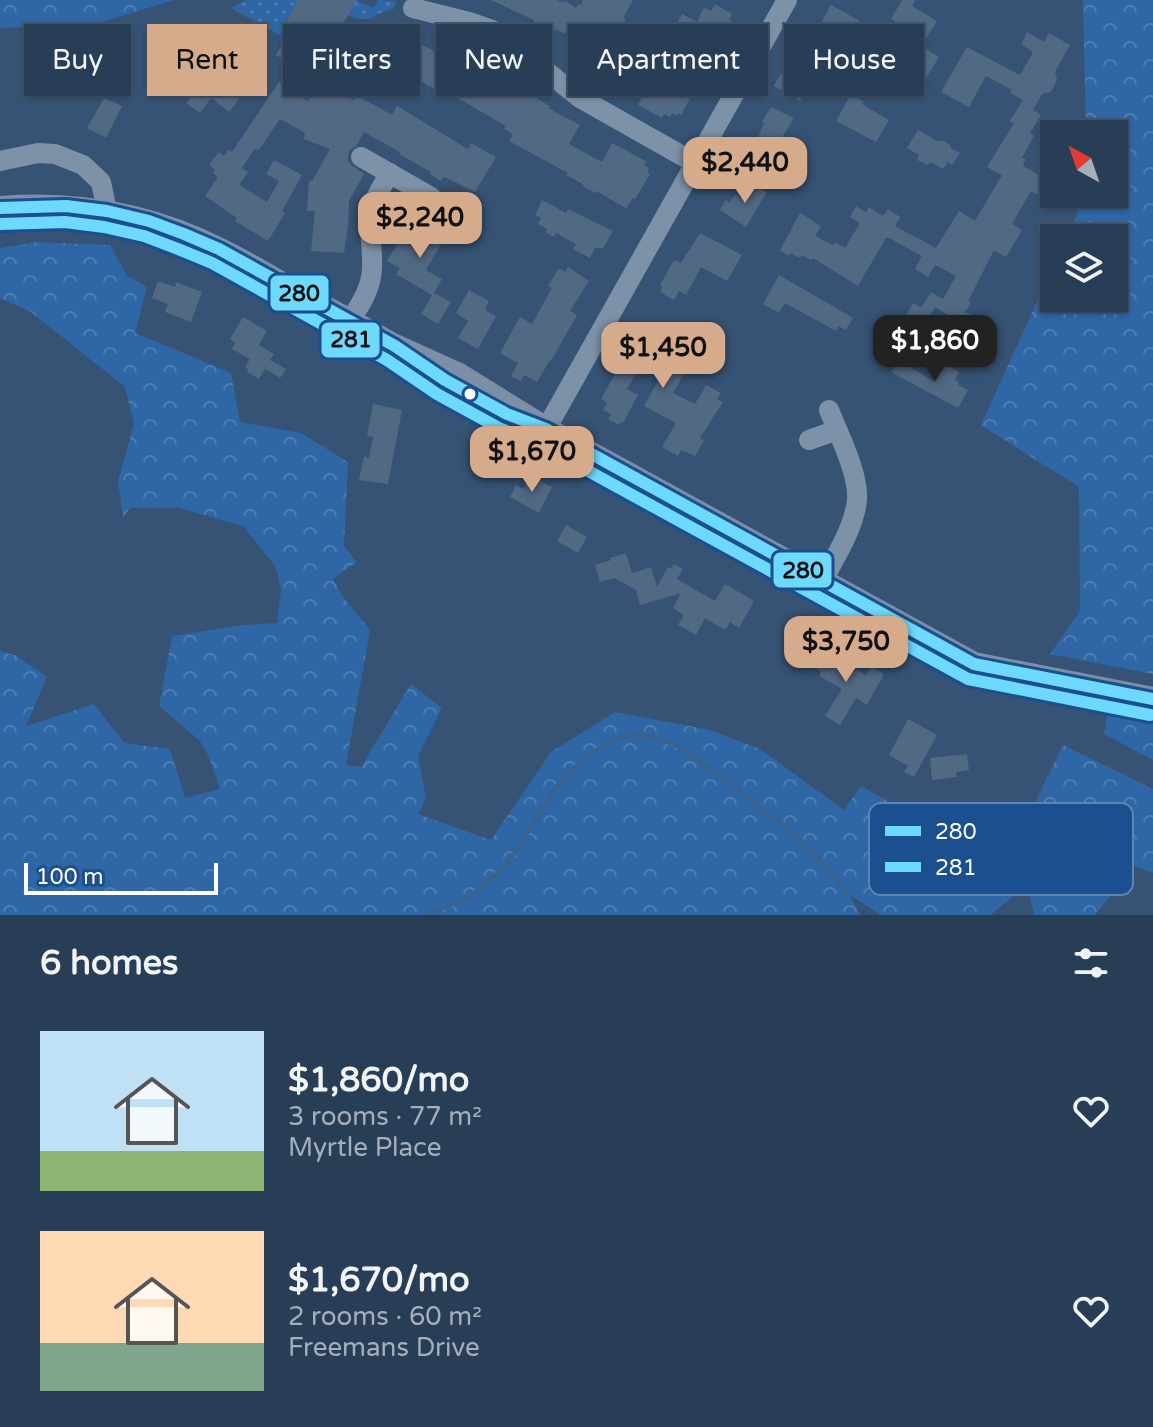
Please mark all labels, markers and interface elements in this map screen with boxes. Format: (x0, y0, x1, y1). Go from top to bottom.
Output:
chip: Buy (24, 24, 131, 96)
chip: Rent (147, 24, 267, 96)
chip: Filters (283, 24, 420, 96)
chip: New (436, 24, 552, 96)
chip: Apartment (568, 24, 768, 96)
chip: House (784, 24, 924, 96)
north arrow (1040, 120, 1128, 208)
map controls (1040, 120, 1128, 312)
pin: $2,440 (680, 137, 810, 205)
text: $2,440 (701, 147, 789, 178)
pin: $2,240 (355, 192, 485, 260)
text: $2,240 (376, 202, 464, 233)
button: layers (1040, 224, 1128, 312)
line badge: 280 (269, 274, 330, 312)
text: 280 (278, 281, 320, 307)
pin: $1,860 (870, 315, 1000, 383)
line badge: 281 (320, 321, 381, 359)
pin: $1,450 (598, 322, 728, 390)
text: $1,860 (891, 325, 979, 356)
text: 281 (330, 327, 372, 353)
text: $1,450 (619, 332, 707, 363)
unlabelled marker (462, 386, 478, 402)
pin: $1,670 (467, 426, 597, 494)
text: $1,670 (488, 436, 576, 467)
line badge: 280 (772, 551, 833, 589)
text: 280 (782, 558, 824, 584)
pin: $3,750 (781, 616, 911, 684)
text: $3,750 (802, 626, 890, 657)
legend (869, 803, 1133, 895)
text: 280 (935, 819, 976, 845)
text: 281 (935, 855, 976, 881)
scale bar (24, 859, 218, 895)
text: 100 m (36, 864, 103, 890)
icon: filters (1069, 941, 1113, 985)
text: 6 homes (40, 943, 178, 984)
text: $1,860/mo (288, 1060, 469, 1101)
icon: home (104, 1063, 200, 1159)
icon: heart (1069, 1089, 1113, 1133)
text: 3 rooms · 77 m² (288, 1101, 482, 1132)
text: Myrtle Place (288, 1132, 442, 1163)
text: $1,670/mo (288, 1260, 470, 1301)
icon: home (104, 1263, 200, 1359)
icon: heart (1069, 1289, 1113, 1333)
text: 2 rooms · 60 m² (288, 1301, 482, 1332)
text: Freemans Drive (288, 1332, 480, 1363)

